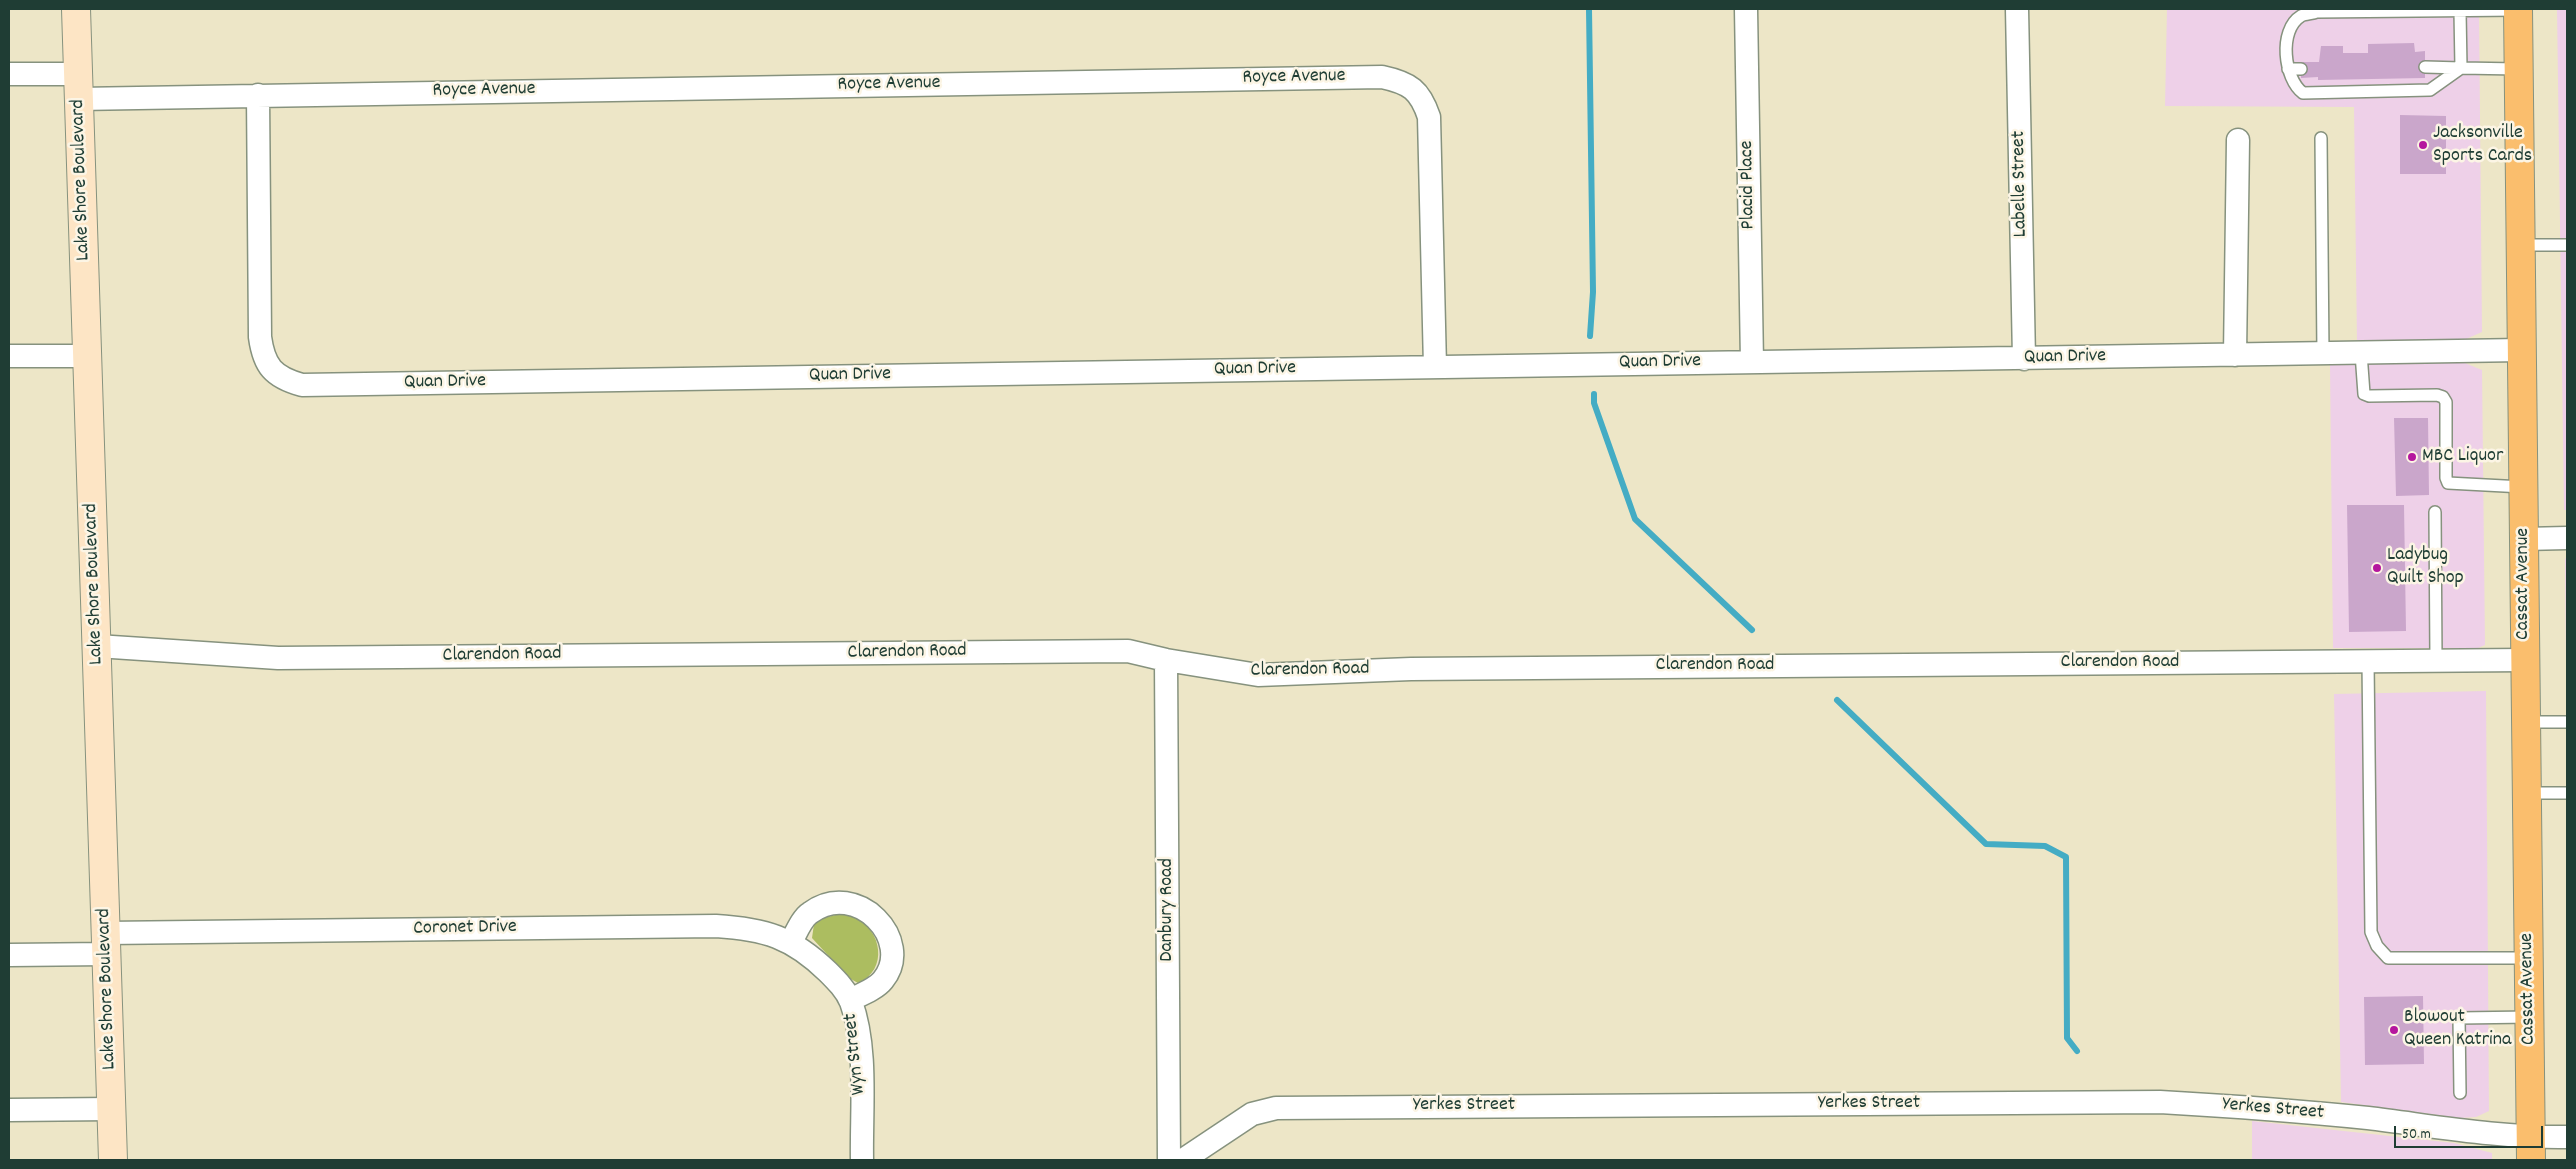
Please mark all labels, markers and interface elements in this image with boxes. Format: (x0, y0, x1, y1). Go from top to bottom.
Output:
street label: Royce Avenue (1242, 65, 1346, 91)
street label: Royce Avenue (837, 72, 941, 98)
street label: Royce Avenue (432, 78, 536, 104)
street label: Lake Shore Boulevard (67, 99, 97, 261)
place label: Jacksonville Sports Cards (2433, 122, 2532, 169)
street label: Labelle Street (2008, 131, 2034, 237)
marker: Jacksonville Sports Cards (2417, 139, 2429, 151)
street label: Placid Place (1736, 140, 1762, 230)
street label: Quan Drive (2024, 345, 2106, 371)
street label: Quan Drive (1619, 350, 1701, 376)
street label: Quan Drive (1214, 357, 1296, 383)
street label: Quan Drive (809, 363, 891, 389)
street label: Quan Drive (404, 370, 486, 396)
place label: MBC Liquor (2422, 445, 2503, 469)
marker: MBC Liquor (2406, 451, 2418, 463)
street label: Lake Shore Boulevard (80, 503, 110, 665)
street label: Cassat Avenue (2512, 528, 2536, 640)
place label: Ladybug Quilt Shop (2387, 544, 2464, 591)
marker: Ladybug Quilt Shop (2371, 562, 2383, 574)
street label: Clarendon Road (847, 640, 967, 666)
street label: Clarendon Road (442, 643, 562, 669)
street label: Clarendon Road (2061, 651, 2179, 675)
street label: Clarendon Road (1656, 654, 1774, 678)
street label: Clarendon Road (1250, 658, 1370, 684)
street label: Danbury Road (1156, 858, 1180, 962)
street label: Lake Shore Boulevard (93, 908, 123, 1070)
street label: Coronet Drive (413, 916, 517, 942)
street label: Cassat Avenue (2516, 933, 2542, 1045)
place label: Blowout Queen Katrina (2404, 1006, 2511, 1053)
street label: Wyn Street (840, 1012, 872, 1096)
marker: Blowout Queen Katrina (2388, 1024, 2400, 1036)
street label: Yerkes Street (1818, 1092, 1920, 1116)
street label: Yerkes Street (1413, 1094, 1515, 1118)
street label: Yerkes Street (2221, 1094, 2325, 1126)
scale bar (2396, 1116, 2545, 1148)
text: 50 m (2402, 1124, 2431, 1146)

